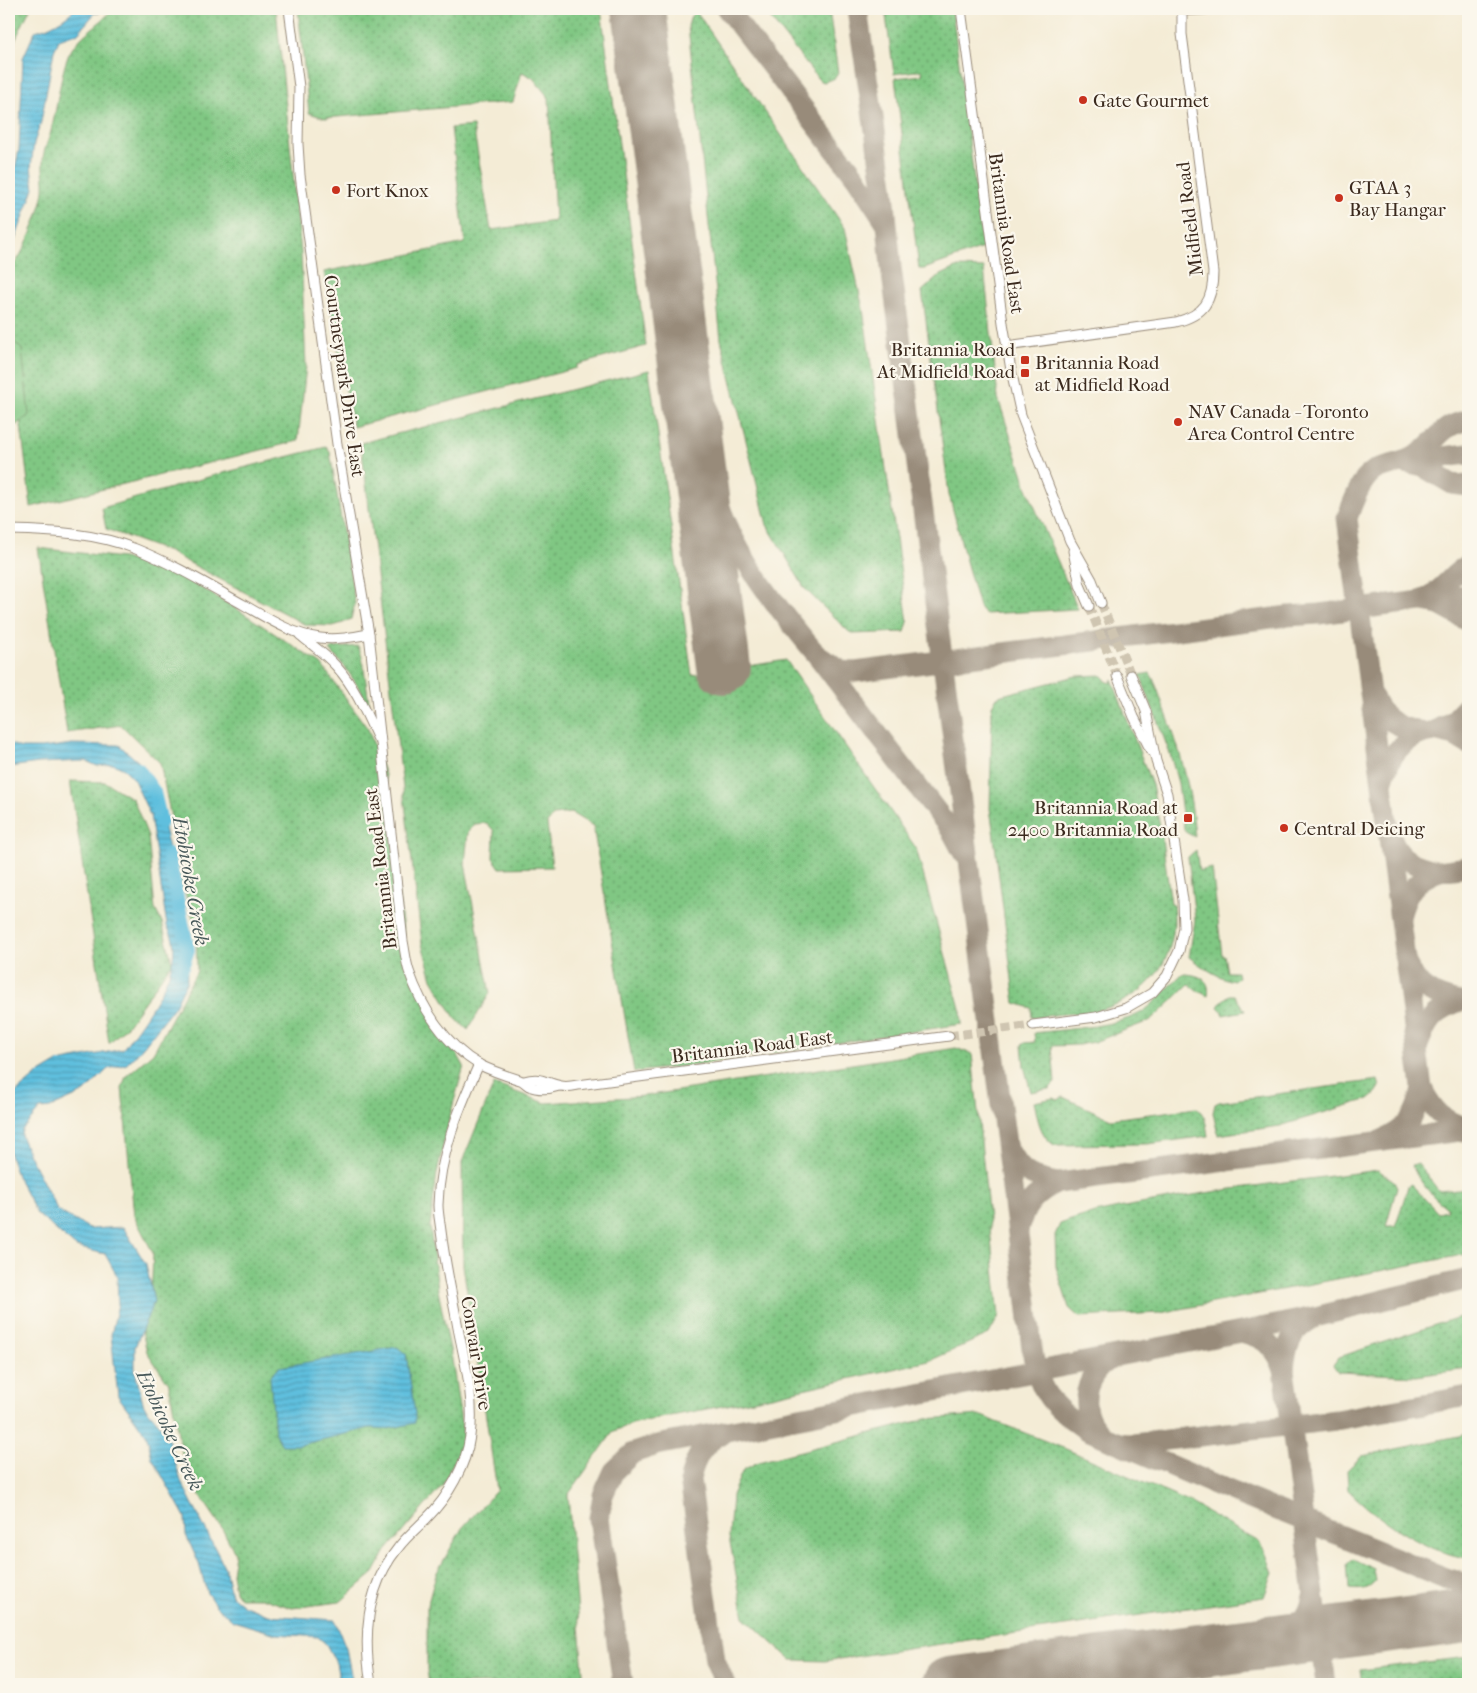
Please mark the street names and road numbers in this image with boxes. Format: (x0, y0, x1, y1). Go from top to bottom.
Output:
street label: Britannia Road East (984, 151, 1028, 315)
street label: Midfield Road (1172, 160, 1208, 277)
street label: Courtneypark Drive East (319, 274, 369, 479)
street label: Britannia Road East (360, 787, 402, 951)
street label: Britannia Road East (670, 1026, 834, 1068)
street label: Convair Drive (456, 1295, 496, 1412)

